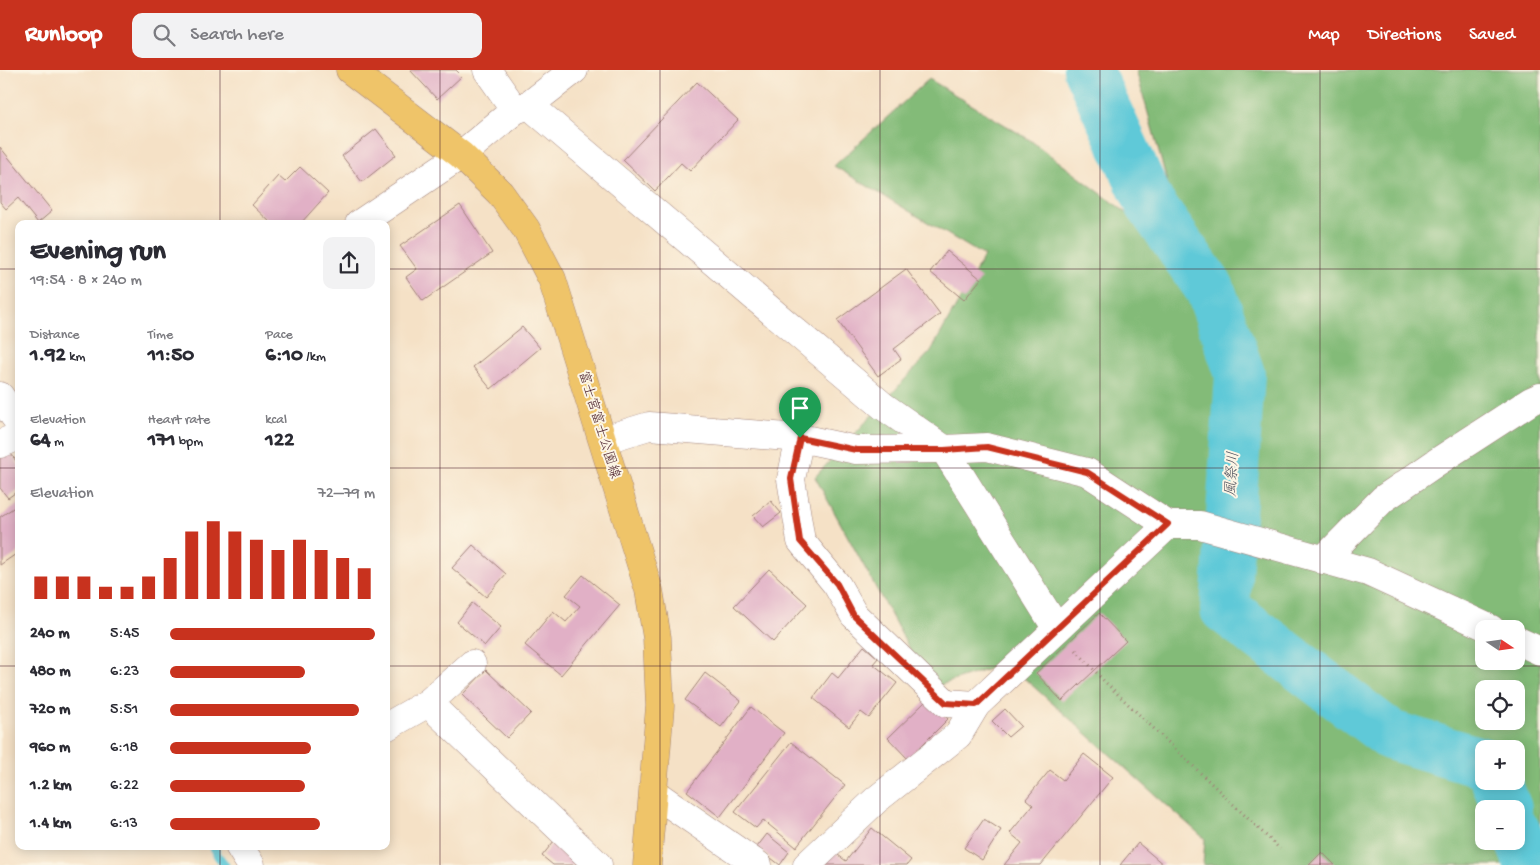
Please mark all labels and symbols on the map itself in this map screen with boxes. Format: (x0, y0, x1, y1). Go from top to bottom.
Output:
street label: 富士宮富士公園線 (573, 369, 623, 481)
pin (779, 387, 821, 438)
water label: 風祭川 (1221, 451, 1244, 497)
north arrow (1475, 620, 1525, 670)

